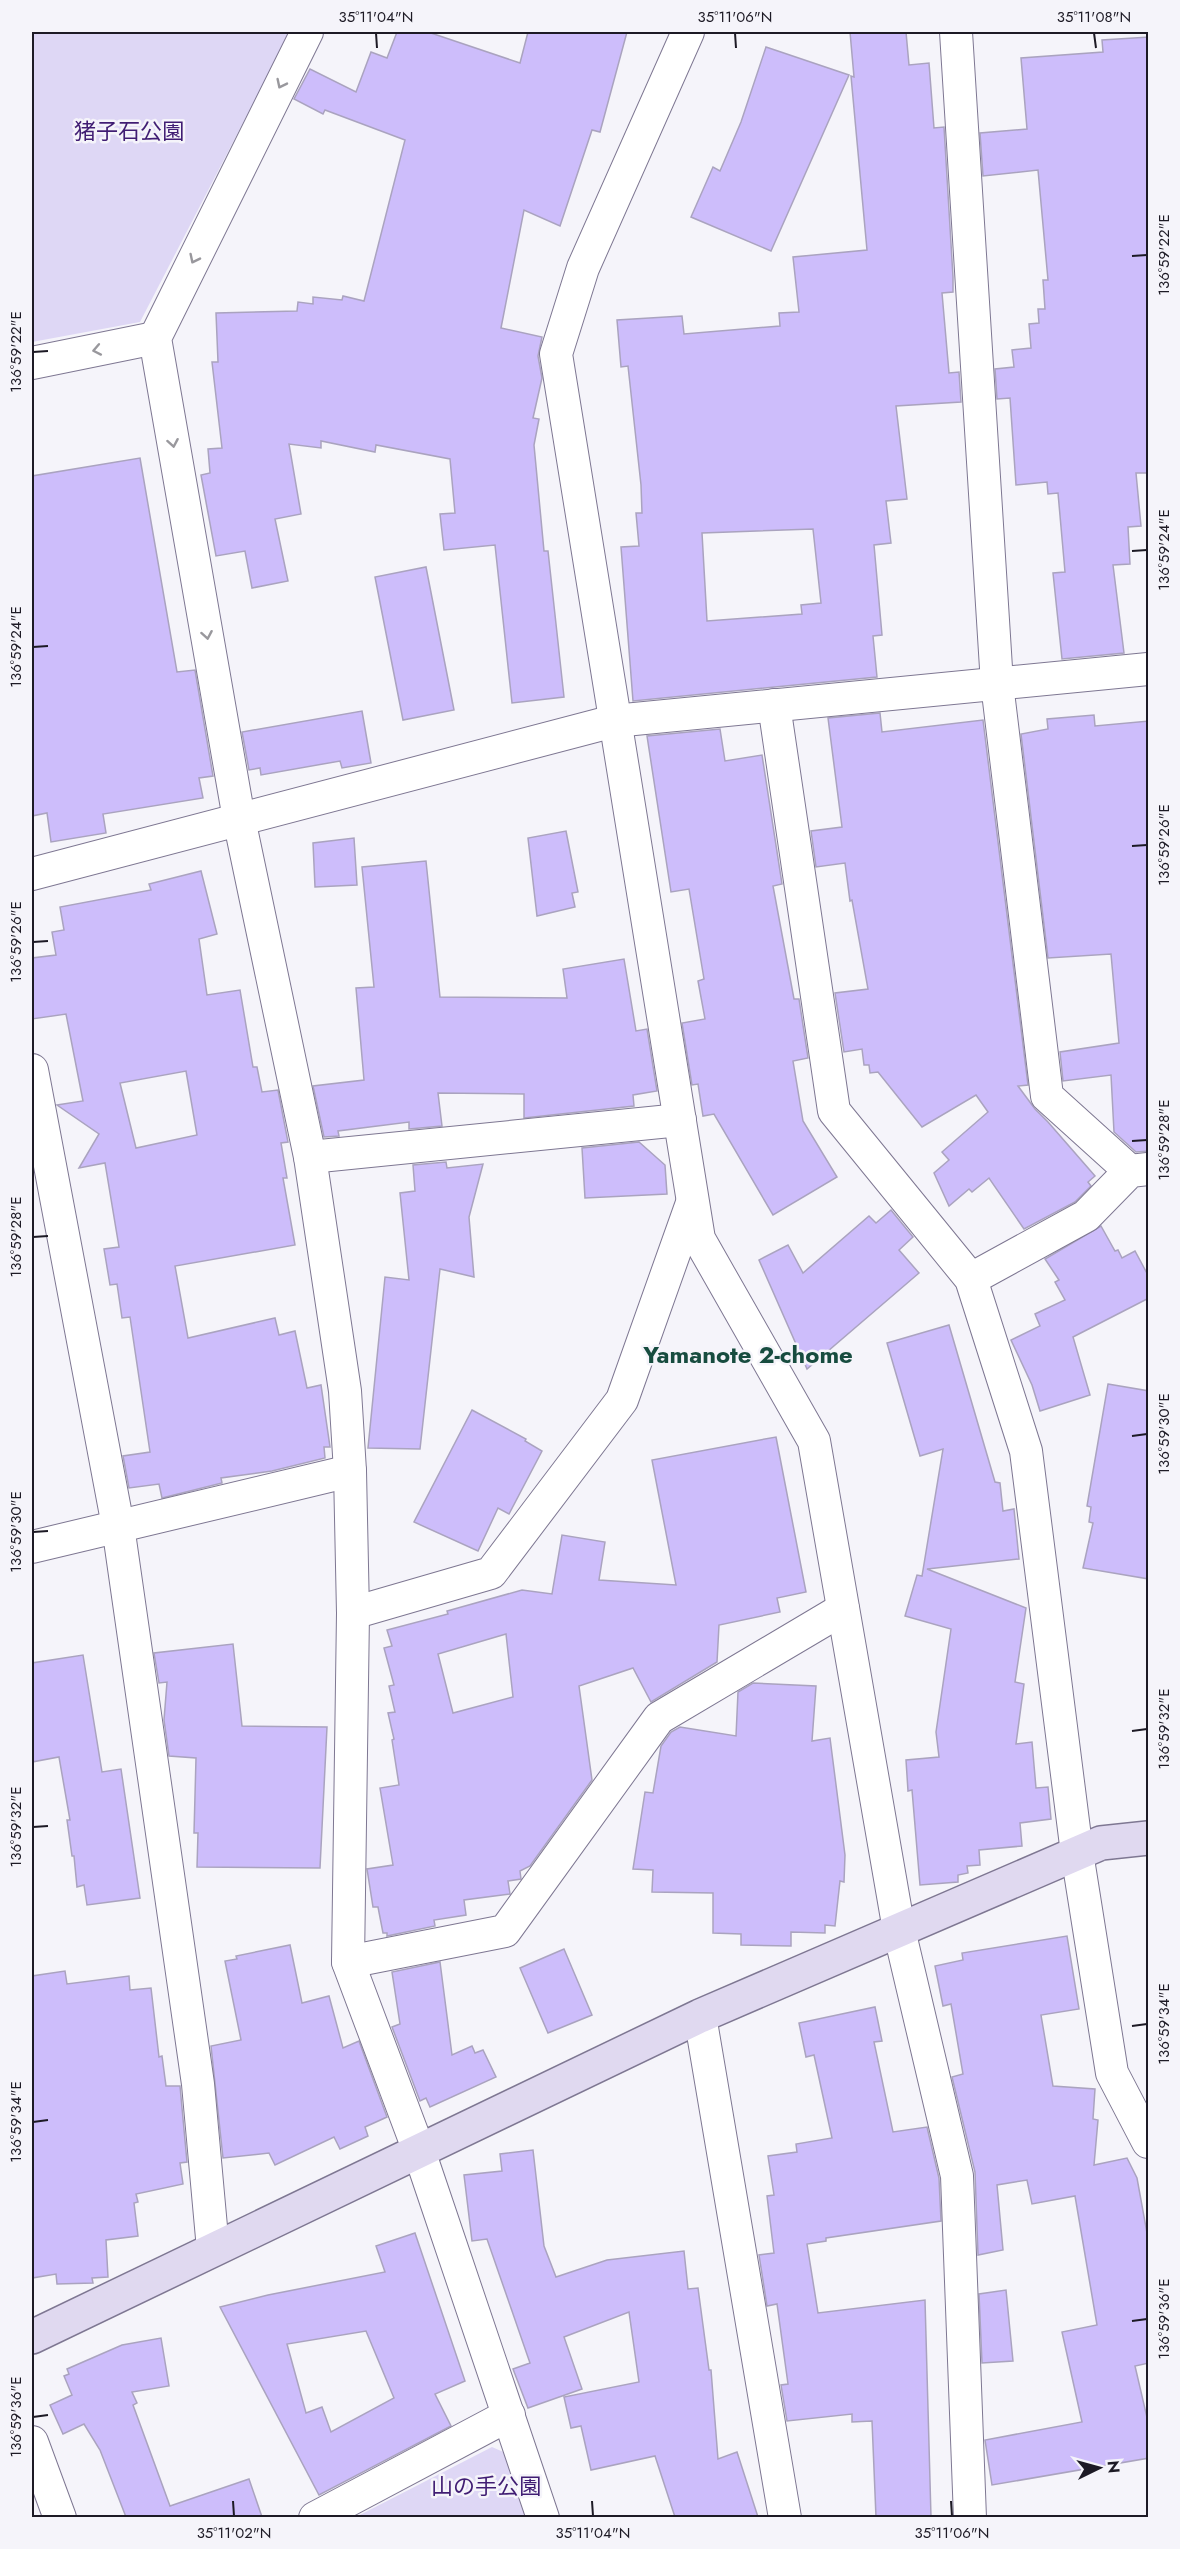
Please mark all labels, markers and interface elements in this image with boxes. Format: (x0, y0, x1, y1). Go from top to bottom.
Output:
text: 35°11'04"N (339, 6, 413, 28)
text: 35°11'06"N (698, 6, 772, 28)
text: 35°11'08"N (1057, 6, 1131, 28)
one-way arrow (277, 77, 288, 88)
park label: 猪子石公園 (74, 115, 184, 147)
text: 136°59'22"E (1153, 214, 1175, 296)
one-way arrow (190, 252, 202, 263)
text: 136°59'22"E (5, 311, 27, 393)
one-way arrow (93, 343, 103, 356)
one-way arrow (166, 437, 179, 447)
text: 136°59'24"E (1153, 509, 1175, 591)
text: 136°59'24"E (5, 606, 27, 688)
one-way arrow (200, 629, 213, 639)
text: 136°59'26"E (1153, 804, 1175, 886)
text: 136°59'26"E (5, 901, 27, 983)
text: 136°59'28"E (1153, 1099, 1175, 1181)
text: 136°59'28"E (5, 1196, 27, 1278)
district label: Yamanote 2-chome (642, 1337, 853, 1372)
text: 136°59'30"E (1153, 1393, 1175, 1475)
text: 136°59'30"E (5, 1491, 27, 1573)
text: 136°59'32"E (1153, 1688, 1175, 1770)
text: 136°59'32"E (5, 1786, 27, 1868)
text: 136°59'34"E (1153, 1983, 1175, 2065)
text: 136°59'34"E (5, 2081, 27, 2163)
text: 136°59'36"E (1153, 2278, 1175, 2360)
text: 136°59'36"E (5, 2376, 27, 2458)
north arrow (1069, 2438, 1129, 2498)
text: N (1101, 2459, 1125, 2474)
park label: 山の手公園 (431, 2470, 541, 2502)
text: 35°11'02"N (197, 2522, 271, 2544)
text: 35°11'04"N (556, 2522, 630, 2544)
text: 35°11'06"N (915, 2522, 989, 2544)

